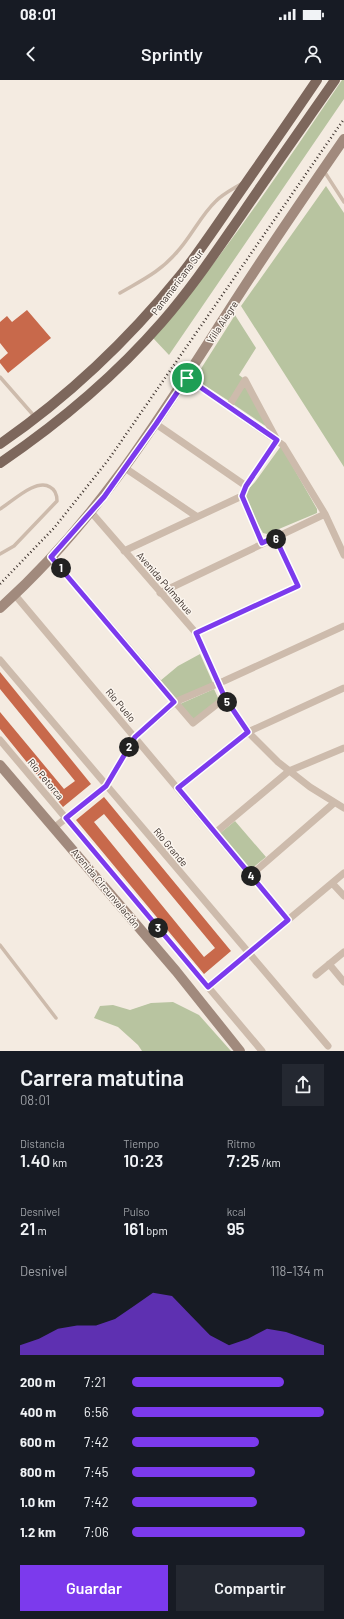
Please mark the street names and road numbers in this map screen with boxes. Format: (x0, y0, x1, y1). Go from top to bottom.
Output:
street label: Panamericana Sur (148, 247, 206, 317)
street label: Villa Alegre (204, 299, 240, 345)
street label: Avenida Pulmahue (134, 549, 196, 617)
street label: Río Puelo (104, 686, 138, 724)
street label: Río Petorca (25, 756, 67, 802)
street label: Río Grande (151, 825, 191, 869)
street label: Avenida Circunvalación (69, 846, 143, 930)

